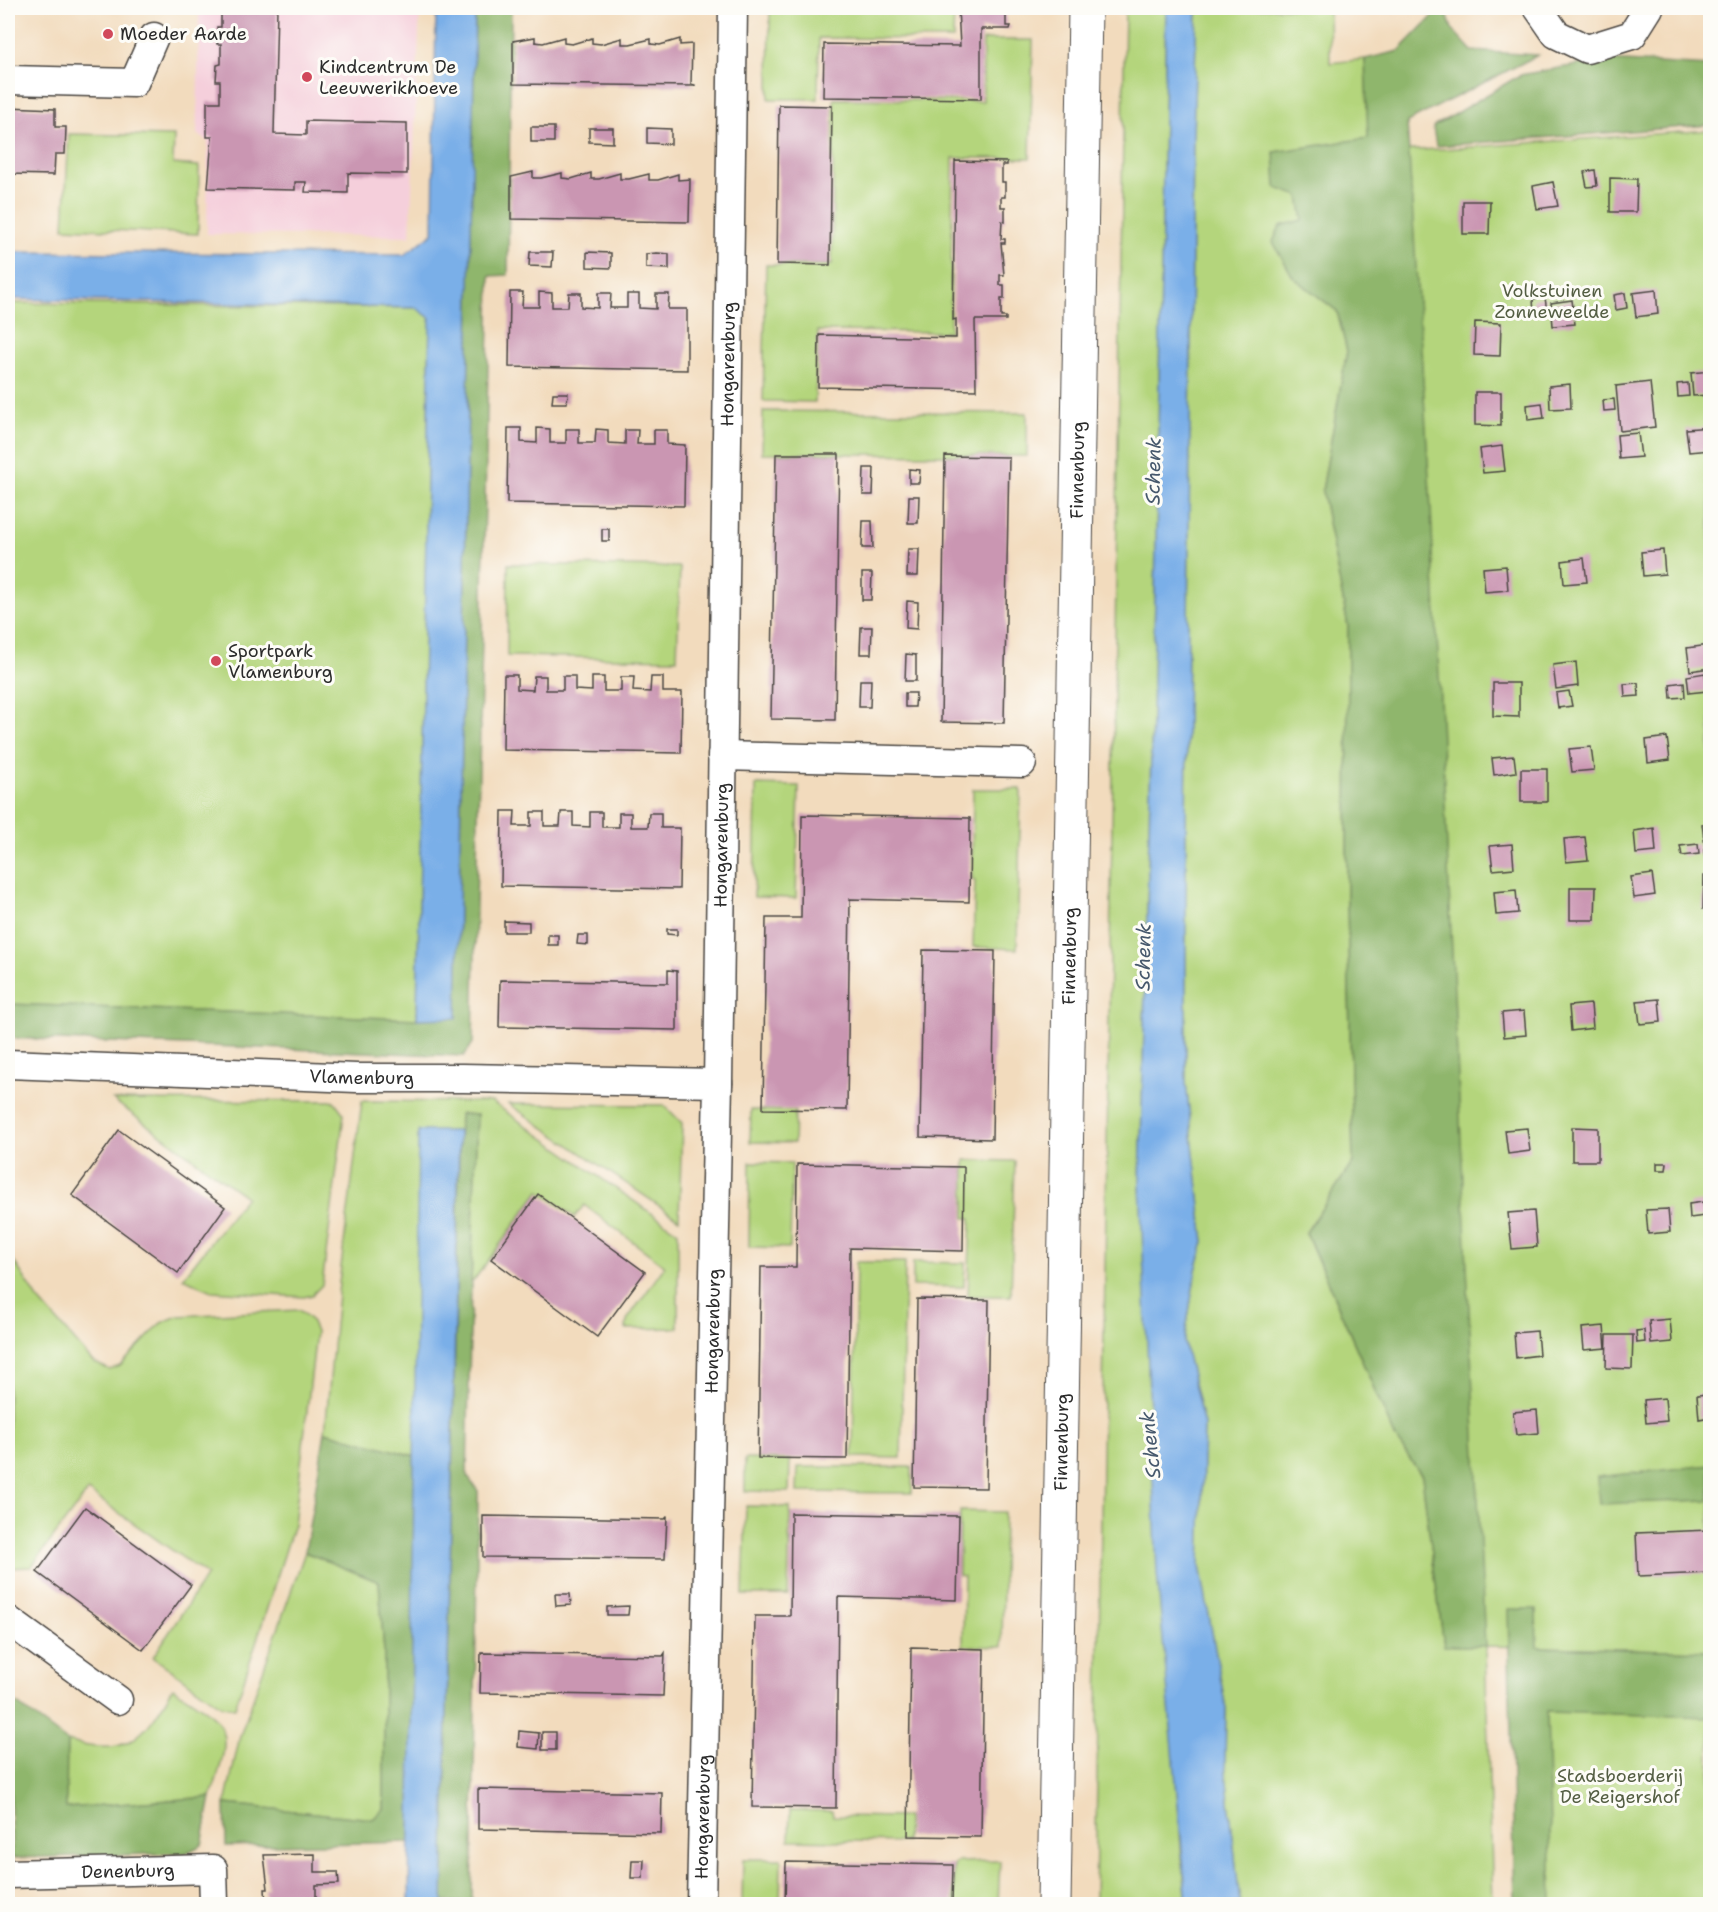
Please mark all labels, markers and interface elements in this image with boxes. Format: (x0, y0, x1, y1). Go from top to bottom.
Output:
place label: Moeder Aarde (120, 22, 247, 46)
marker: Moeder Aarde (101, 27, 115, 41)
place label: Kindcentrum De Leeuwerikhoeve (319, 55, 458, 100)
marker: Kindcentrum De Leeuwerikhoeve (300, 70, 314, 84)
park label: Volkstuinen Zonneweelde (1494, 279, 1610, 324)
street label: Hongarenburg (715, 302, 741, 427)
street label: Finnenburg (1065, 421, 1090, 519)
water label: Schenk (1139, 436, 1167, 505)
place label: Sportpark Vlamenburg (228, 639, 333, 684)
marker: Sportpark Vlamenburg (209, 654, 223, 668)
street label: Hongarenburg (708, 783, 734, 908)
street label: Finnenburg (1057, 907, 1082, 1005)
water label: Schenk (1129, 922, 1157, 991)
street label: Vlamenburg (309, 1064, 414, 1090)
street label: Hongarenburg (700, 1268, 726, 1394)
street label: Finnenburg (1049, 1393, 1074, 1491)
water label: Schenk (1133, 1409, 1166, 1480)
street label: Hongarenburg (690, 1754, 716, 1880)
park label: Stadsboerderij De Reigershof (1557, 1764, 1683, 1809)
street label: Denenburg (81, 1858, 175, 1884)

